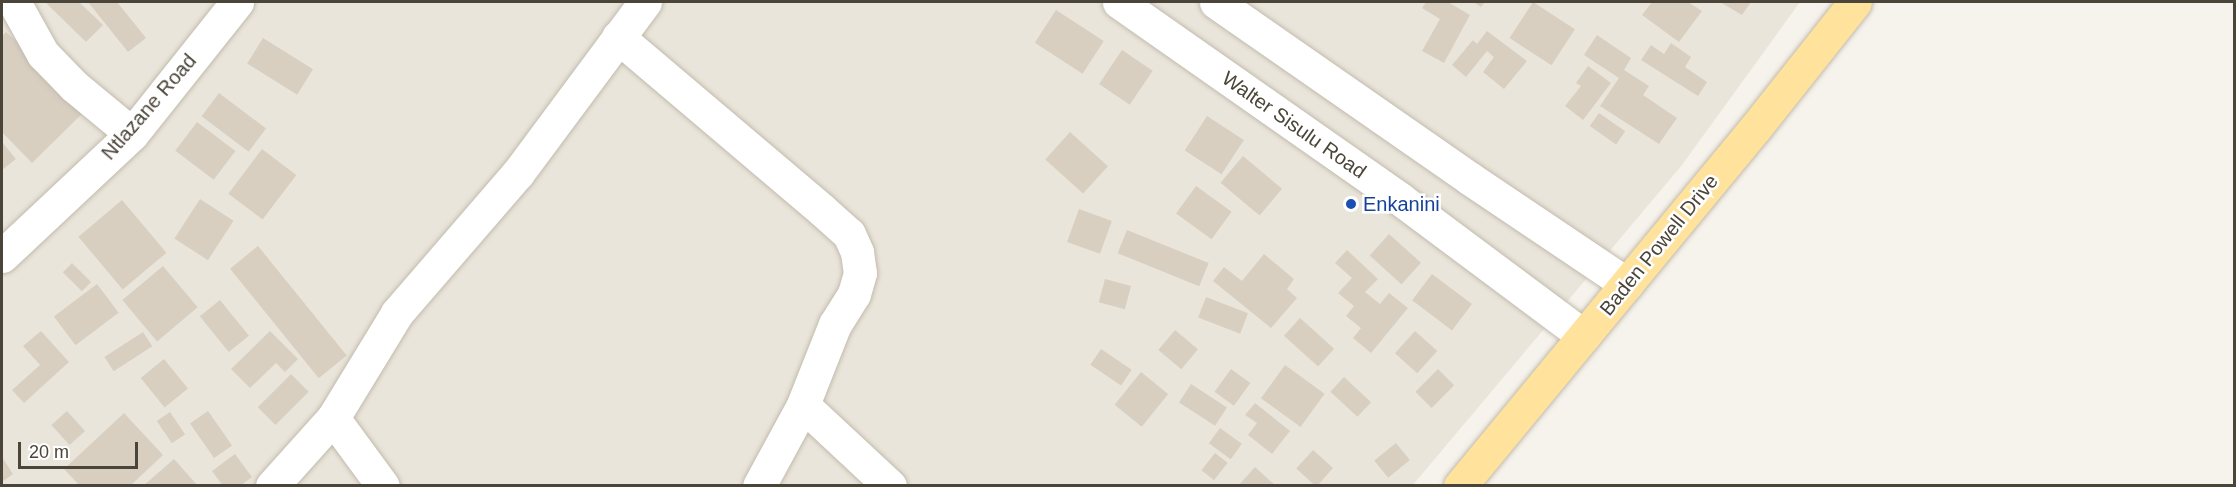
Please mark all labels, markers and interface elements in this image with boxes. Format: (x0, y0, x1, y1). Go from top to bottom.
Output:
street label: Ntlazane Road (97, 49, 201, 165)
street label: Walter Sisulu Road (1217, 66, 1371, 184)
street label: Baden Powell Drive (1595, 170, 1723, 320)
place label: Enkanini (1363, 192, 1440, 216)
marker: Enkanini (1344, 197, 1358, 211)
scale bar (21, 430, 141, 468)
text: 20 m (29, 442, 69, 462)

